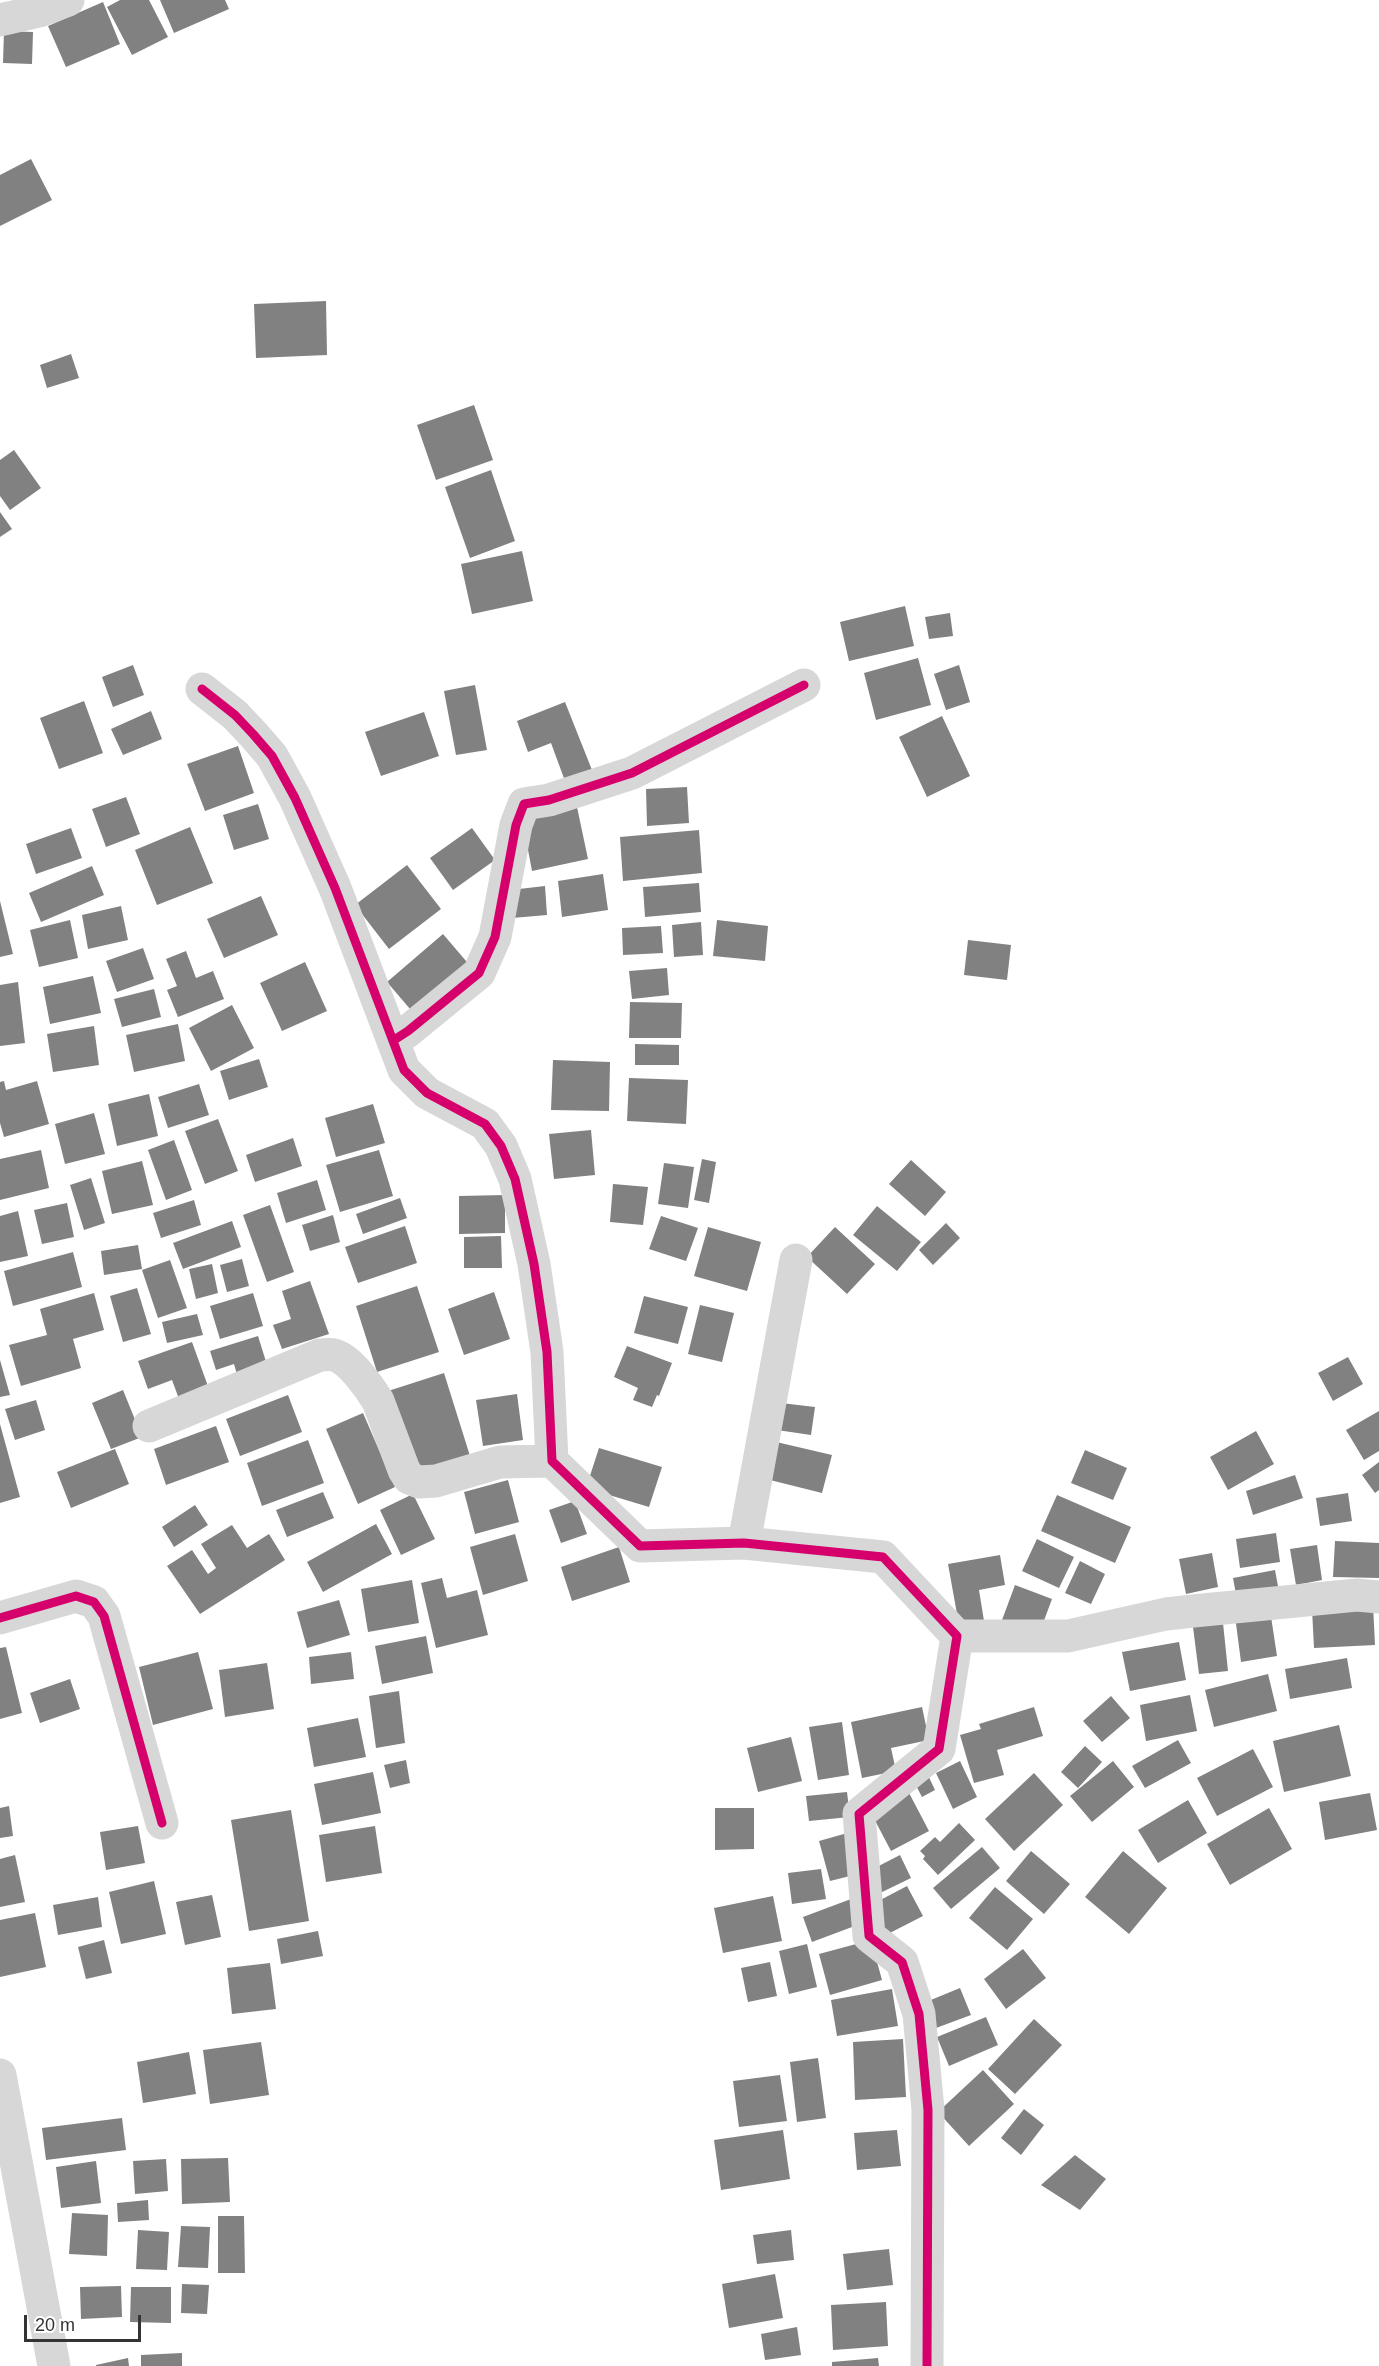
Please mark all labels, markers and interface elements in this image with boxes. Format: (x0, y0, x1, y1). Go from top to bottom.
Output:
scale bar (27, 2303, 144, 2341)
text: 20 m (35, 2315, 75, 2335)

